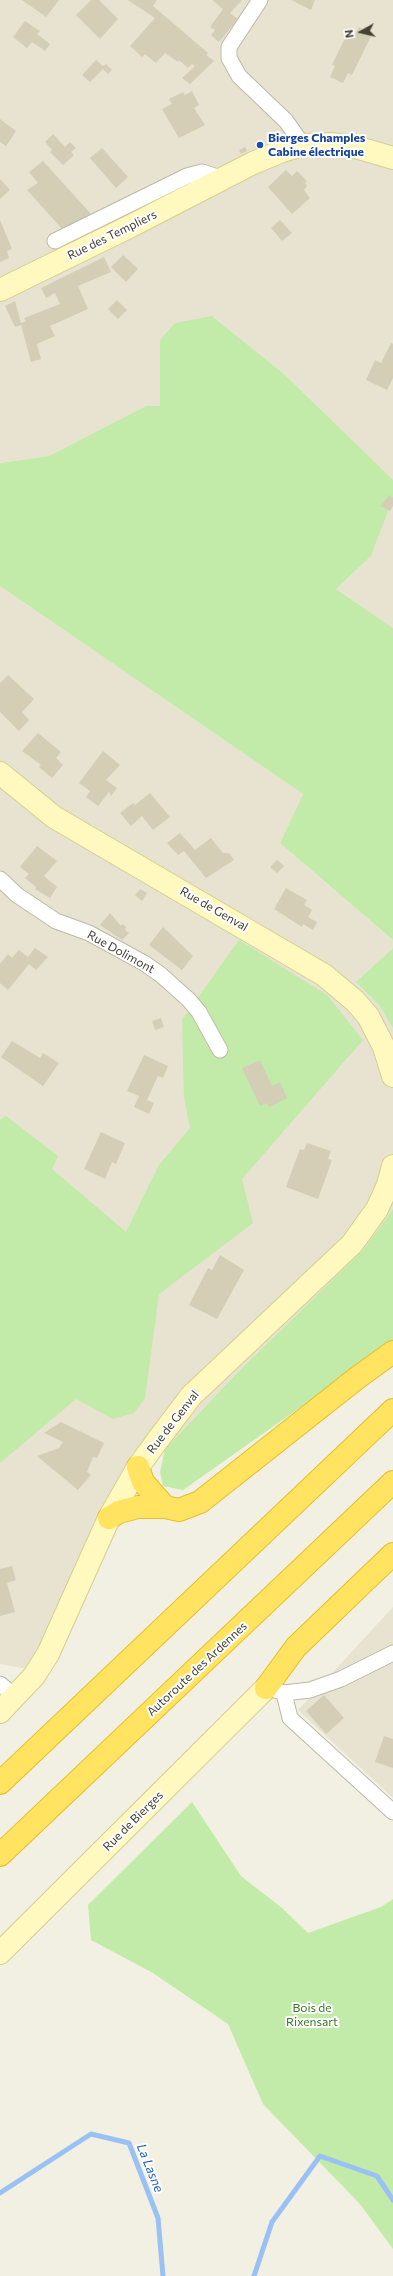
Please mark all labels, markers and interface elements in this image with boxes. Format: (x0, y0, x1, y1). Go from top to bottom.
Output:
north arrow (341, 12, 381, 52)
text: N (342, 29, 356, 39)
place label: Bierges Champles Cabine électrique (268, 131, 365, 159)
marker: Bierges Champles Cabine électrique (255, 140, 265, 150)
street label: Rue des Templiers (65, 207, 159, 263)
street label: Rue de Genval (177, 884, 251, 934)
street label: Rue Dolimont (85, 928, 157, 976)
street label: Rue de Genval (144, 1388, 202, 1456)
street label: Autoroute des Ardennes (144, 1619, 250, 1719)
street label: Rue de Bierges (100, 1788, 166, 1854)
park label: Bois de Rixensart (286, 2001, 338, 2029)
water label: La Lasne (133, 2141, 167, 2195)

